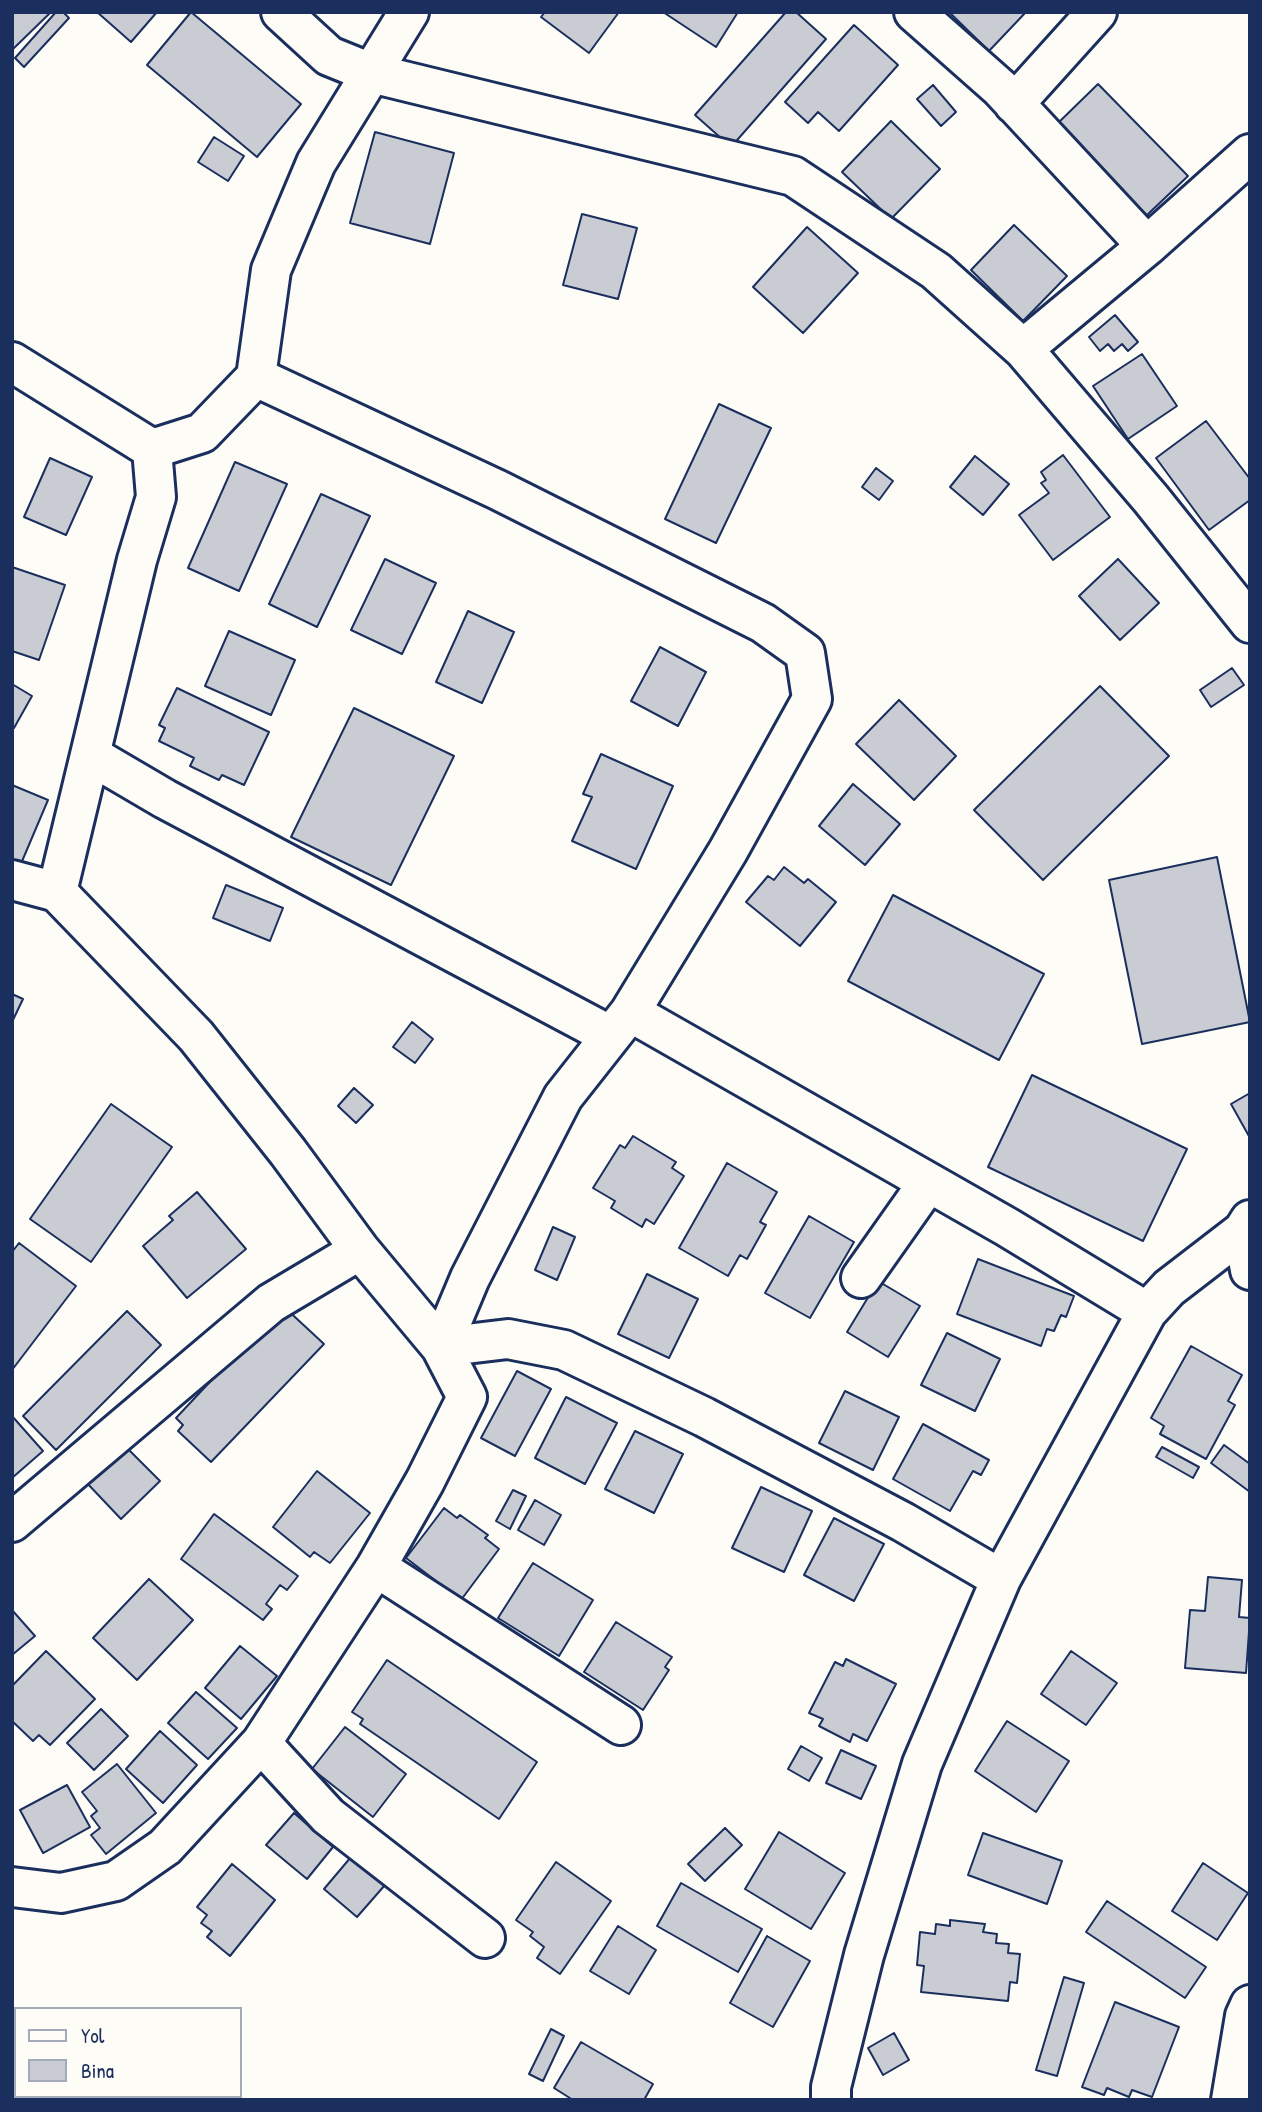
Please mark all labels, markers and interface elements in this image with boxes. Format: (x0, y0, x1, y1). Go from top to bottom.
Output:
legend (14, 2007, 242, 2098)
text: Yol (81, 2021, 104, 2050)
text: Bina (81, 2056, 114, 2085)

